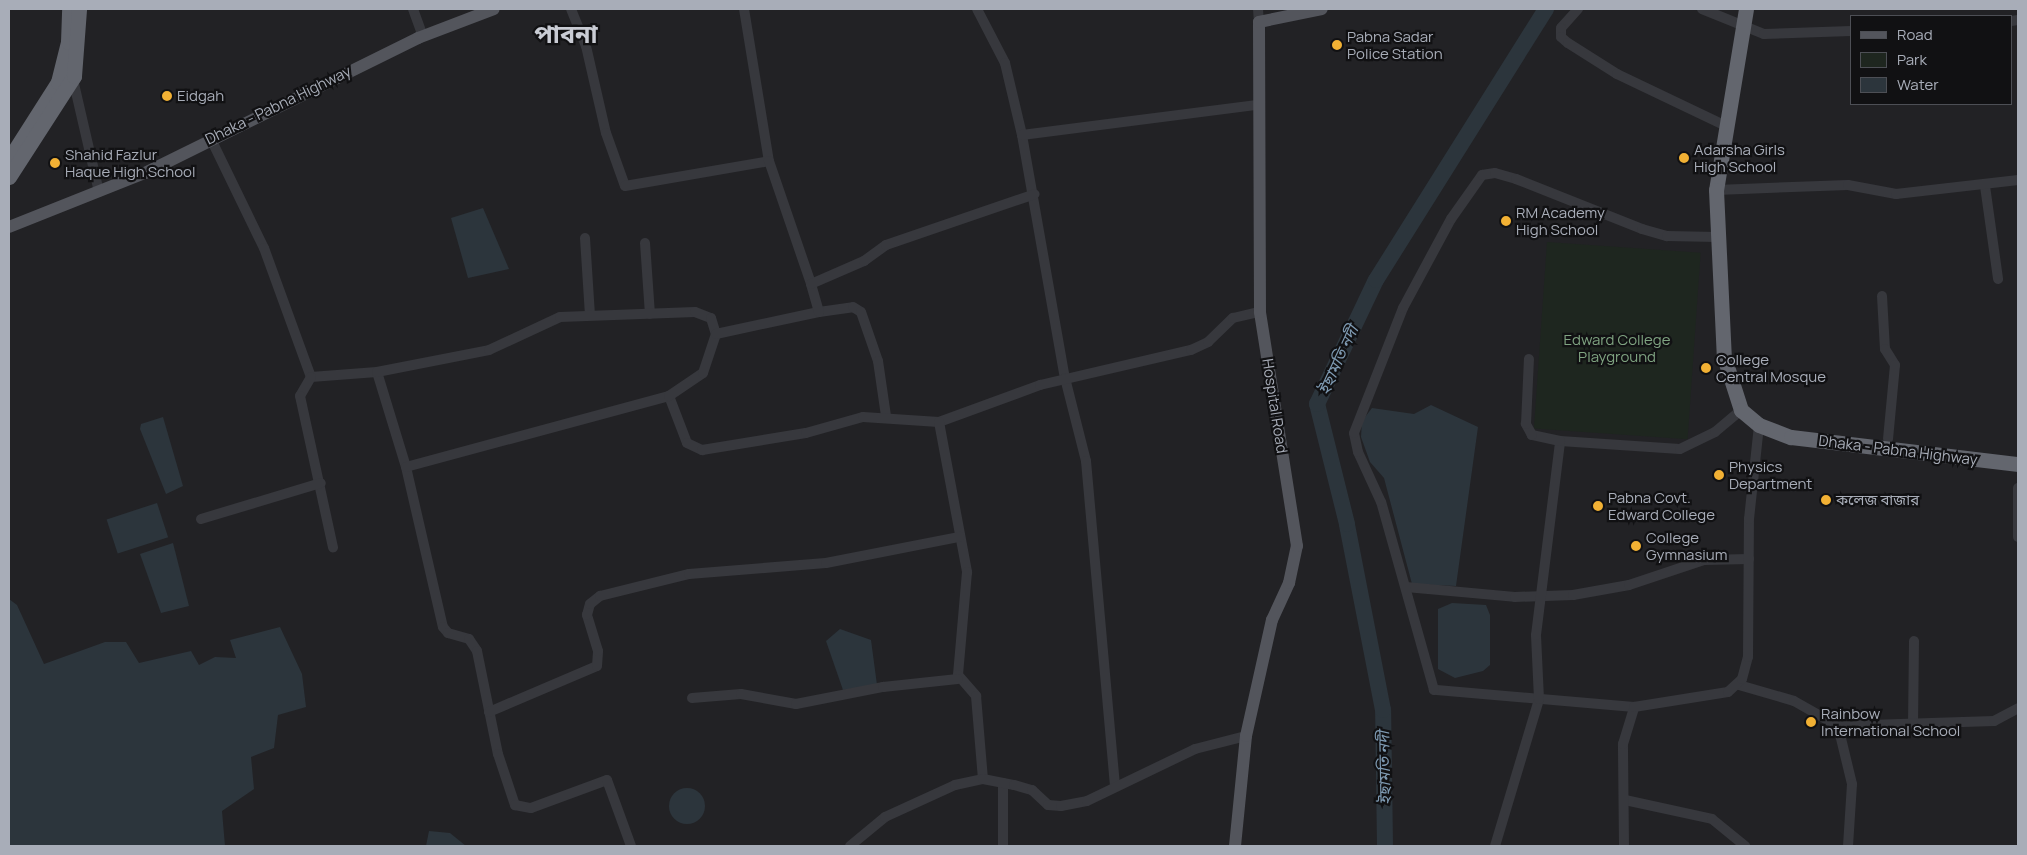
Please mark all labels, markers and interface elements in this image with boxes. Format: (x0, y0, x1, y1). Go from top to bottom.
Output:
legend (1850, 15, 2012, 105)
district label: পাবনা (534, 19, 598, 49)
text: Road (1897, 24, 1933, 45)
place label: Pabna Sadar Police Station (1347, 27, 1443, 62)
marker: Pabna Sadar Police Station (1331, 39, 1343, 51)
text: Park (1897, 49, 1927, 70)
street label: Dhaka - Pabna Highway (202, 62, 354, 148)
text: Water (1897, 74, 1939, 95)
place label: Eidgah (177, 87, 224, 105)
marker: Eidgah (161, 90, 173, 102)
place label: Adarsha Girls High School (1694, 140, 1785, 175)
place label: Shahid Fazlur Haque High School (65, 145, 195, 180)
marker: Adarsha Girls High School (1678, 152, 1690, 164)
marker: Shahid Fazlur Haque High School (49, 157, 61, 169)
place label: RM Academy High School (1516, 203, 1605, 238)
marker: RM Academy High School (1500, 215, 1512, 227)
water label: ইছামতি নদী (1314, 322, 1362, 398)
park label: Edward College Playground (1563, 330, 1671, 365)
place label: College Central Mosque (1716, 350, 1826, 385)
street label: Hospital Road (1259, 357, 1291, 455)
marker: College Central Mosque (1700, 362, 1712, 374)
street label: Dhaka - Pabna Highway (1818, 431, 1978, 469)
place label: Physics Department (1729, 457, 1812, 492)
marker: Physics Department (1713, 469, 1725, 481)
place label: Pabna Covt. Edward College (1608, 488, 1715, 523)
place label: কলেজ বাজার (1836, 491, 1919, 509)
marker: কলেজ বাজার (1820, 494, 1832, 506)
marker: Pabna Covt. Edward College (1592, 500, 1604, 512)
place label: College Gymnasium (1646, 528, 1727, 563)
marker: College Gymnasium (1630, 540, 1642, 552)
place label: Rainbow International School (1821, 704, 1960, 739)
marker: Rainbow International School (1805, 716, 1817, 728)
water label: ইছামতি নদী (1374, 731, 1394, 805)

